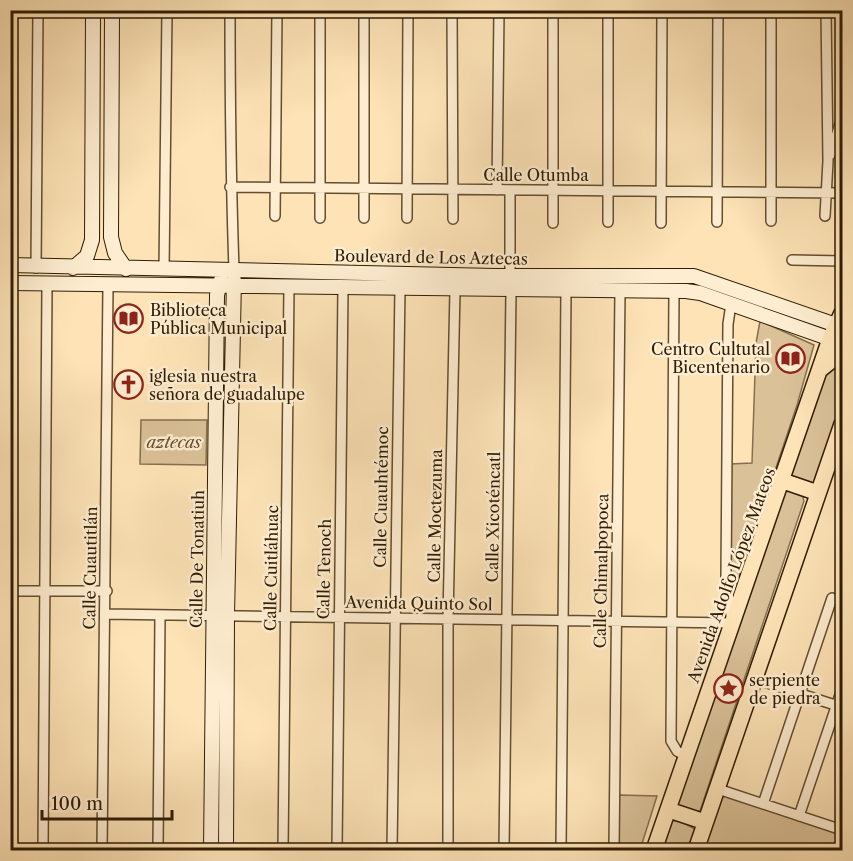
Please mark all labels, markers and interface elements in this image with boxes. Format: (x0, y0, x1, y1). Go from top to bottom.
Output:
street label: Calle Otumba (483, 165, 589, 185)
street label: Boulevard de Los Aztecas (334, 245, 528, 269)
place label: Biblioteca Pública Municipal (150, 300, 288, 338)
library icon: Biblioteca Pública Municipal (113, 303, 145, 335)
place label: Centro Cultutal Bicentenario (651, 339, 770, 377)
library icon: Centro Cultutal Bicentenario (775, 342, 807, 374)
place label: iglesia nuestra señora de guadalupe (149, 366, 305, 404)
church icon: iglesia nuestra señora de guadalupe (112, 369, 144, 401)
street label: Calle Cuauhtémoc (370, 426, 392, 568)
park label: aztecas (147, 432, 201, 452)
street label: Calle Moctezuma (424, 449, 446, 583)
street label: Calle Xicoténcatl (482, 451, 504, 583)
street label: Avenida Adolfo López Mateos (682, 465, 779, 686)
street label: Calle De Tonatiuh (186, 490, 208, 628)
street label: Calle Chimalpopoca (590, 493, 612, 649)
street label: Calle Cuitláhuac (260, 505, 282, 631)
street label: Calle Cuautitlán (79, 506, 101, 630)
street label: Calle Tenoch (313, 518, 335, 620)
street label: Avenida Quinto Sol (344, 592, 493, 614)
place label: serpiente de piedra (749, 670, 821, 708)
place icon: serpiente de piedra (712, 673, 744, 705)
scale bar (42, 783, 172, 821)
text: 100 m (51, 793, 103, 815)

